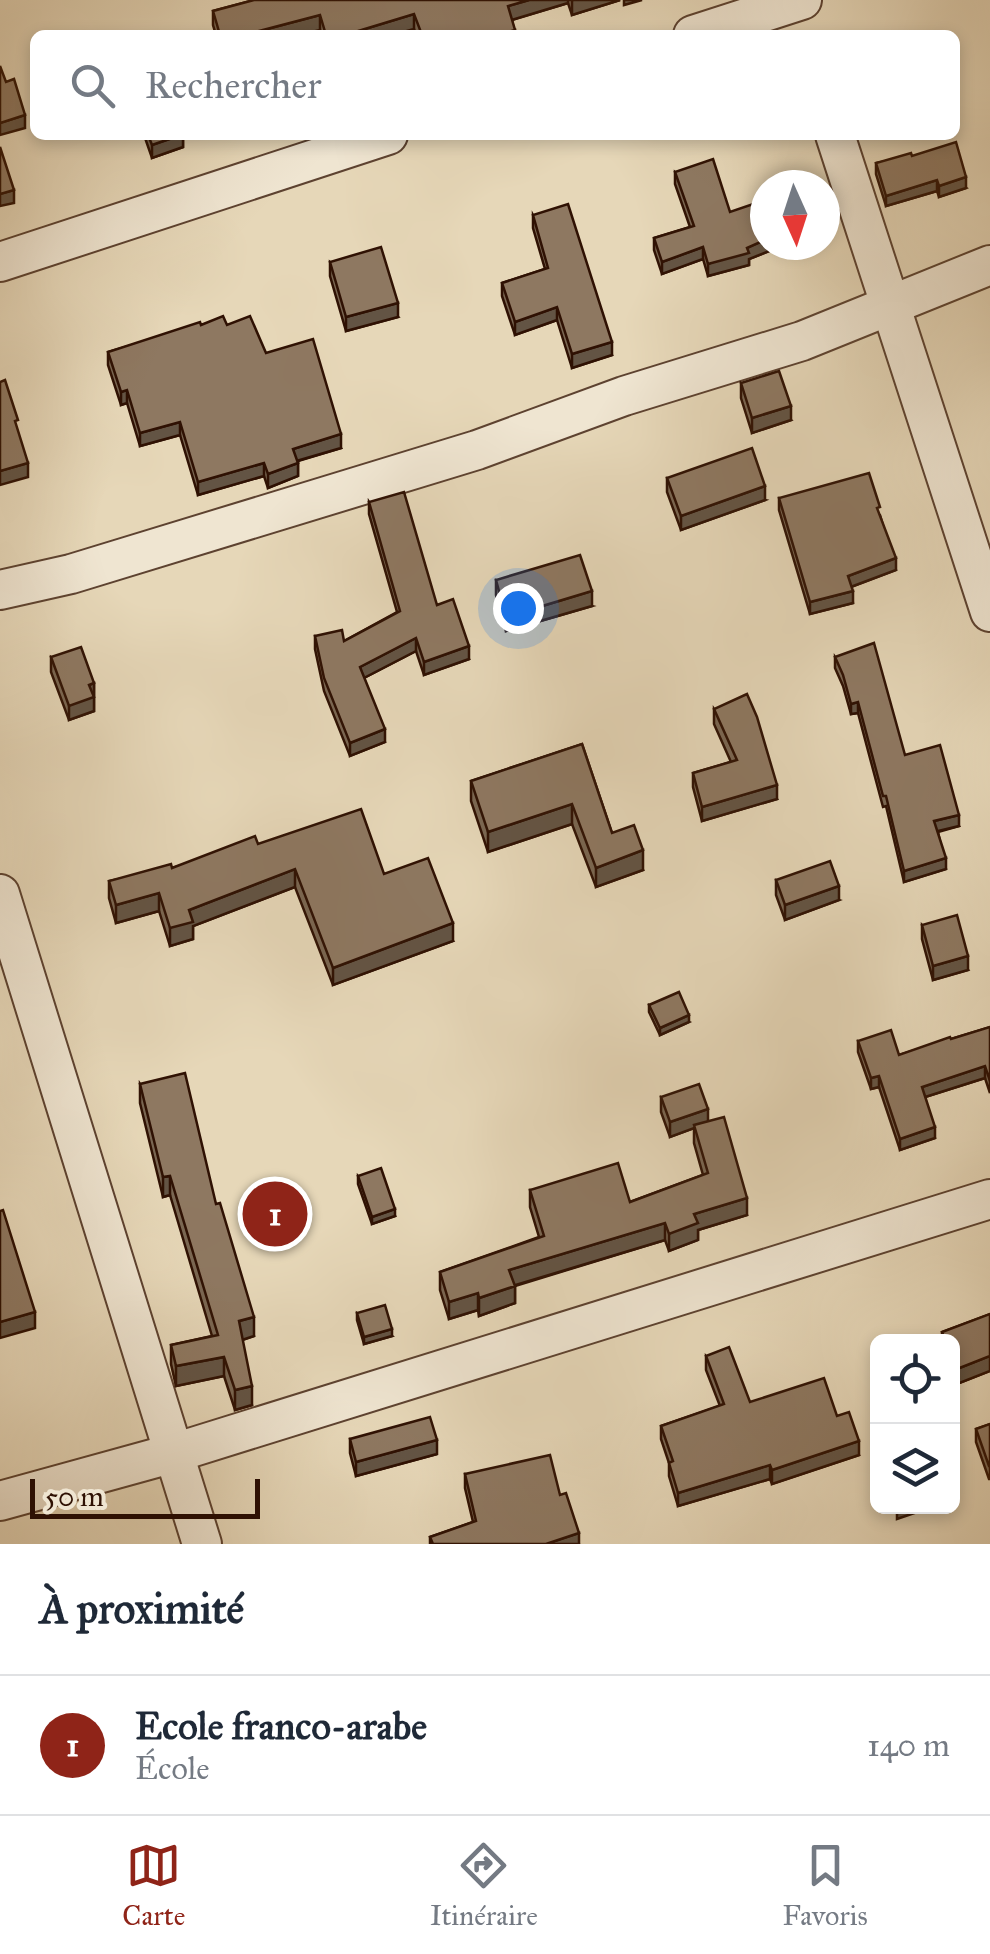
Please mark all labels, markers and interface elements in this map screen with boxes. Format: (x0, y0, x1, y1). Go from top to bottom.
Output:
search box (30, 30, 960, 140)
icon: search (65, 58, 120, 113)
text: Rechercher (145, 62, 321, 108)
north arrow (750, 170, 840, 260)
your location (493, 583, 544, 634)
pin: 1 (242, 1176, 308, 1252)
map controls (870, 1334, 960, 1514)
button: locate (870, 1334, 960, 1424)
button: layers (870, 1424, 960, 1514)
scale bar (30, 1474, 260, 1518)
text: 50 m (45, 1479, 104, 1514)
text: À proximité (40, 1583, 244, 1635)
text: Ecole franco-arabe (135, 1703, 427, 1749)
text: 1 (66, 1726, 79, 1765)
text: 140 m (867, 1726, 950, 1765)
text: École (135, 1749, 210, 1788)
tab: Carte (122, 1838, 185, 1933)
tab: Itinéraire (430, 1838, 538, 1933)
tab: Favoris (783, 1838, 868, 1933)

